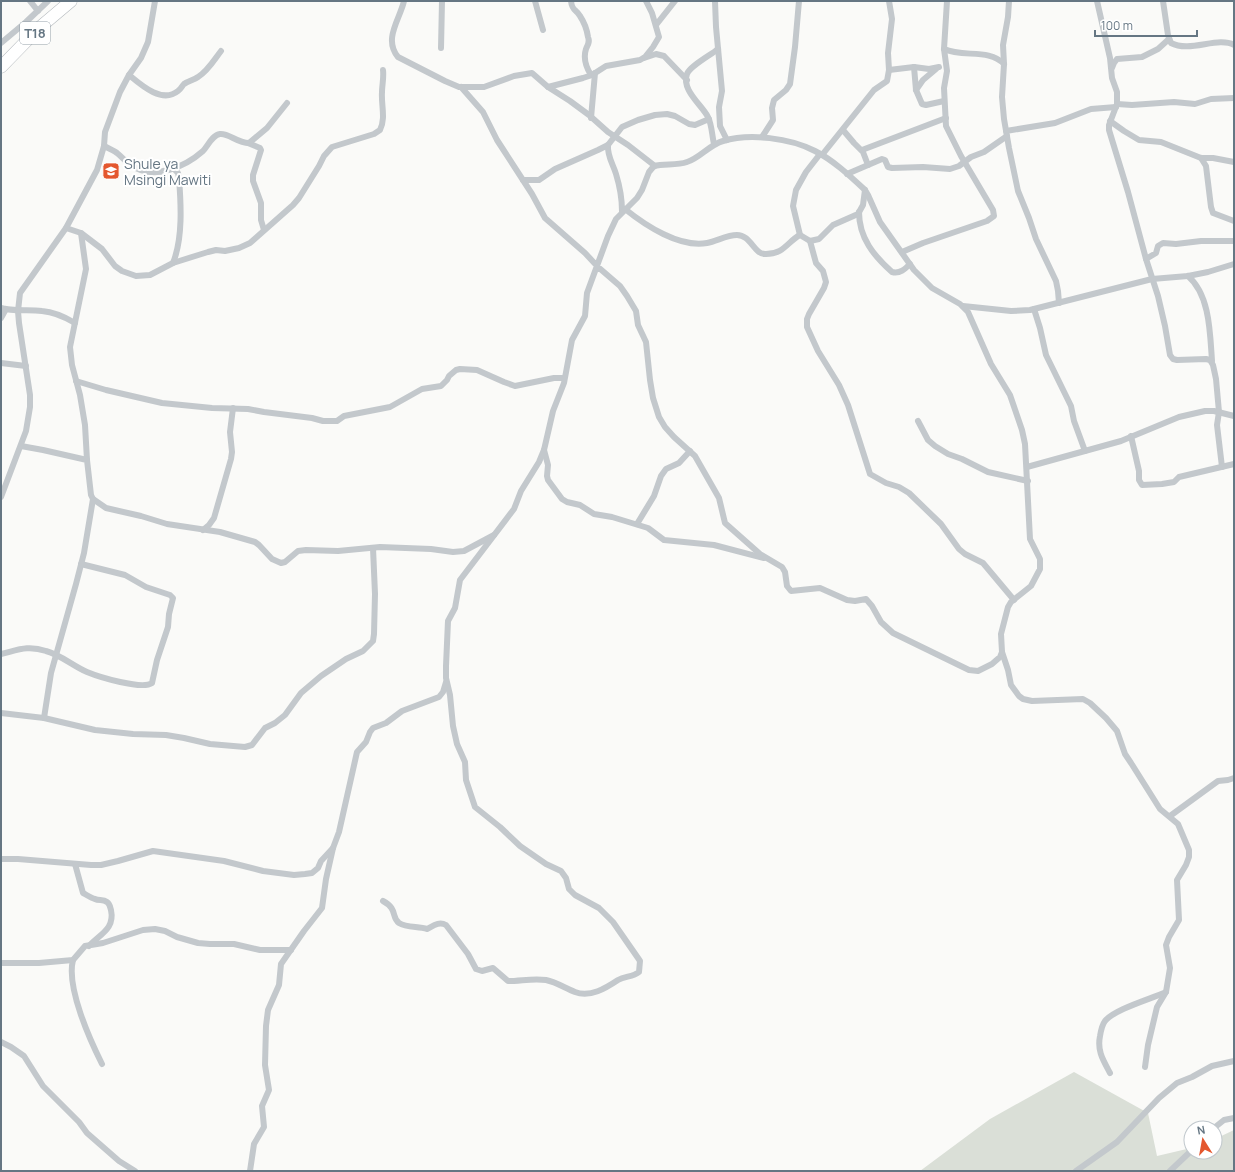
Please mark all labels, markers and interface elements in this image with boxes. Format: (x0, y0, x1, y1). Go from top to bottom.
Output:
scale bar (1095, 12, 1197, 38)
text: 100 m (1101, 17, 1133, 34)
road number: T18 (20, 22, 50, 44)
place label: Shule ya Msingi Mawiti (124, 154, 211, 189)
school or university icon: Shule ya Msingi Mawiti (101, 161, 121, 181)
north arrow (1183, 1120, 1223, 1160)
text: N (1196, 1122, 1206, 1138)

